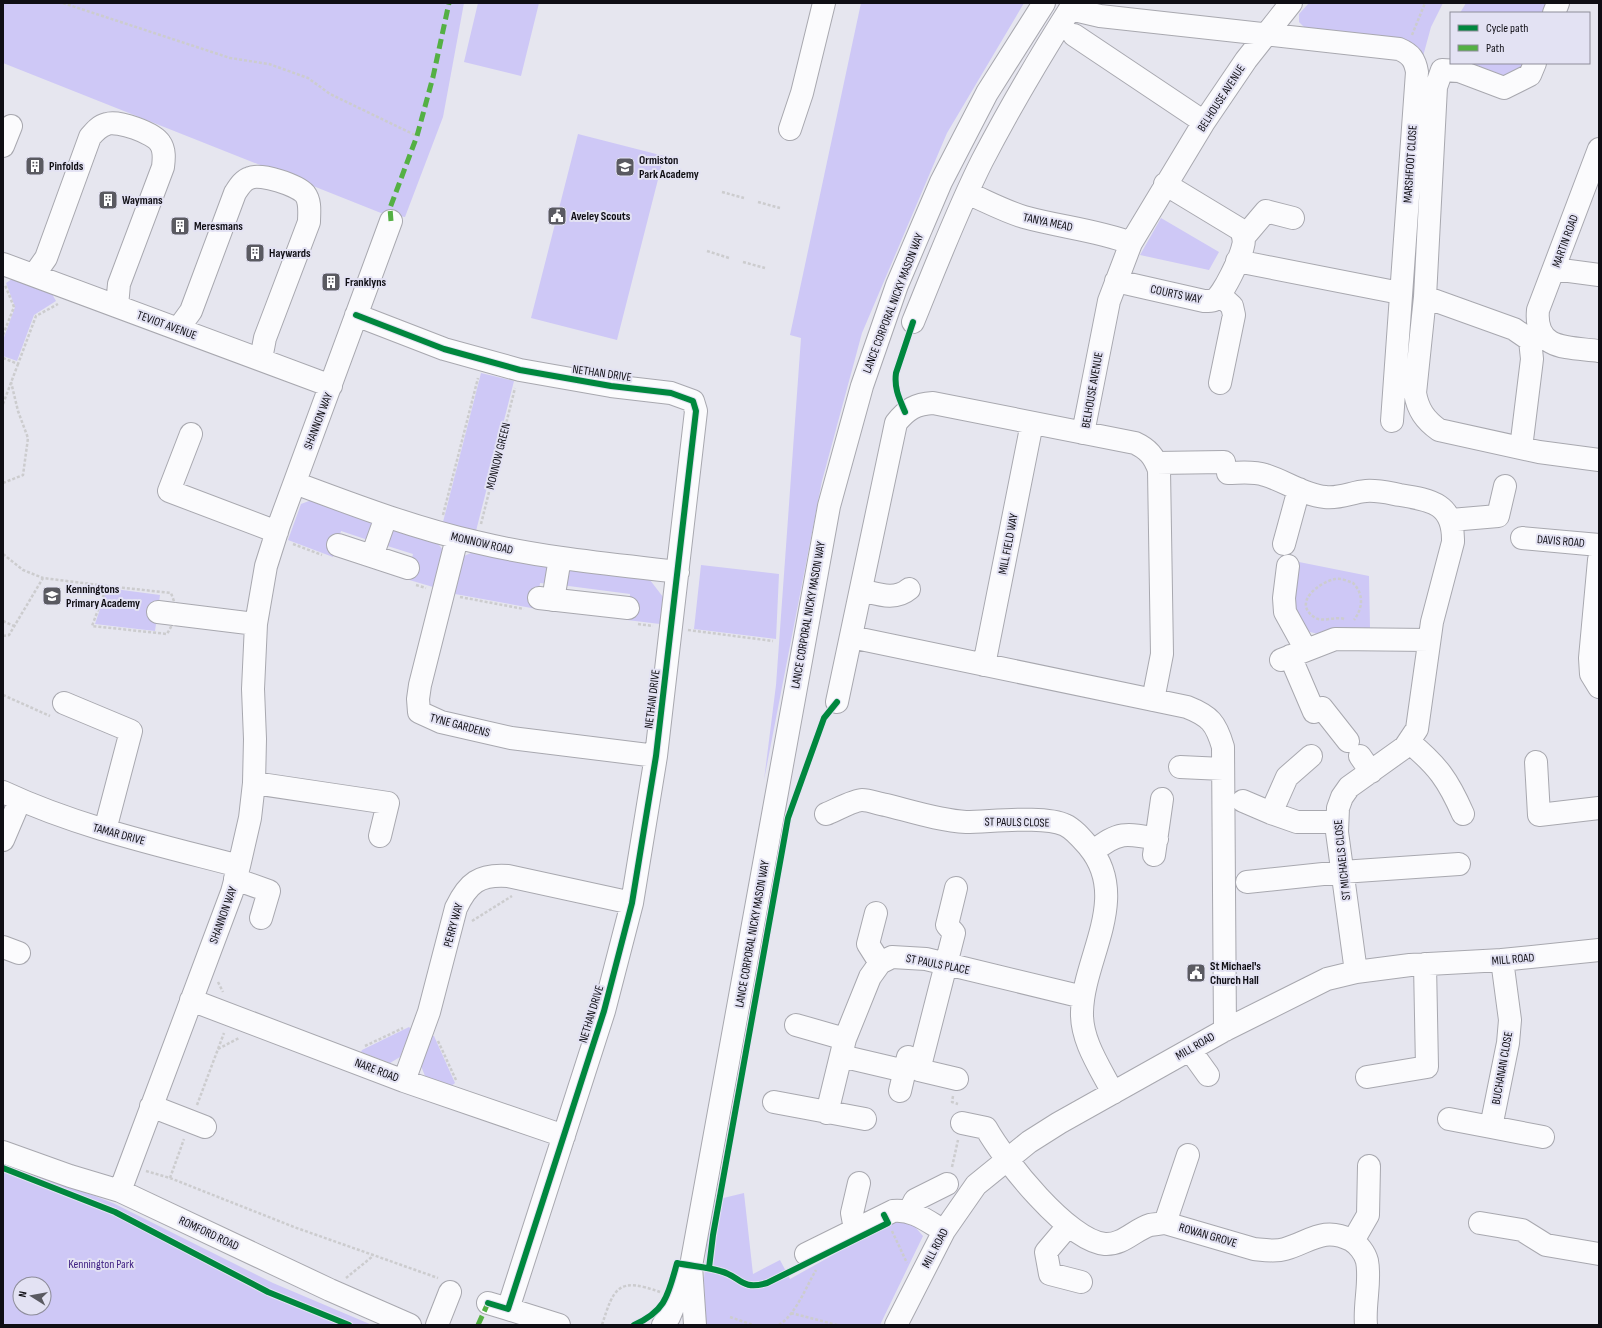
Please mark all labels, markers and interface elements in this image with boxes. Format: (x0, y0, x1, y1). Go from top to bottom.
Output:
legend (1450, 12, 1590, 64)
text: Cycle path (1486, 21, 1528, 36)
text: Path (1486, 41, 1504, 56)
street label: BELHOUSE AVENUE (1194, 62, 1249, 135)
street label: MARSHFOOT CLOSE (1400, 125, 1421, 203)
place label: Ormiston Park Academy (639, 153, 699, 182)
building icon: Pinfolds (24, 155, 46, 177)
school or university icon: Ormiston Park Academy (614, 156, 636, 178)
place label: Pinfolds (49, 159, 84, 174)
building icon: Waymans (97, 189, 119, 211)
place label: Waymans (122, 193, 163, 208)
public building icon: Aveley Scouts (546, 205, 568, 227)
place label: Aveley Scouts (570, 209, 631, 224)
street label: TANYA MEAD (1022, 210, 1074, 235)
street label: MARTIN ROAD (1549, 213, 1582, 270)
building icon: Meresmans (169, 215, 191, 237)
place label: Meresmans (194, 219, 243, 234)
street label: LANCE CORPORAL NICKY MASON WAY (860, 231, 927, 375)
building icon: Haywards (244, 242, 266, 264)
place label: Haywards (269, 246, 311, 261)
building icon: Franklyns (320, 271, 342, 293)
place label: Franklyns (345, 275, 387, 290)
street label: COURTS WAY (1149, 282, 1203, 307)
street label: TEVIOT AVENUE (135, 308, 199, 343)
street label: BELHOUSE AVENUE (1078, 351, 1107, 429)
street label: NETHAN DRIVE (571, 362, 632, 385)
street label: SHANNON WAY (301, 391, 336, 452)
street label: MONNOW GREEN (483, 421, 514, 491)
street label: MILL FIELD WAY (995, 512, 1022, 576)
street label: MONNOW ROAD (449, 529, 514, 558)
street label: DAVIS ROAD (1537, 532, 1585, 551)
street label: LANCE CORPORAL NICKY MASON WAY (788, 541, 829, 690)
place label: Kenningtons Primary Academy (66, 582, 140, 611)
school or university icon: Kenningtons Primary Academy (41, 585, 63, 607)
street label: NETHAN DRIVE (641, 669, 664, 729)
street label: TYNE GARDENS (428, 710, 492, 741)
street label: ST PAULS CLOSE (984, 814, 1050, 831)
street label: ST MICHAELS CLOSE (1331, 819, 1354, 901)
street label: TAMAR DRIVE (91, 820, 147, 849)
street label: LANCE CORPORAL NICKY MASON WAY (732, 860, 773, 1009)
street label: SHANNON WAY (206, 885, 241, 946)
street label: PERRY WAY (440, 901, 467, 949)
street label: MILL ROAD (1491, 950, 1535, 969)
street label: ST PAULS PLACE (905, 951, 971, 978)
place label: St Michael's Church Hall (1210, 959, 1261, 988)
public building icon: St Michael's Church Hall (1185, 962, 1207, 984)
street label: NETHAN DRIVE (576, 983, 607, 1045)
street label: MILL ROAD (1173, 1029, 1218, 1064)
street label: BUCHANAN CLOSE (1489, 1031, 1516, 1106)
street label: NARE ROAD (353, 1055, 401, 1086)
street label: ROMFORD ROAD (176, 1213, 241, 1254)
street label: ROWAN GROVE (1177, 1220, 1239, 1251)
street label: MILL ROAD (919, 1226, 952, 1271)
park label: Kennington Park (68, 1257, 134, 1272)
north arrow (12, 1276, 52, 1316)
text: N (16, 1290, 30, 1298)

